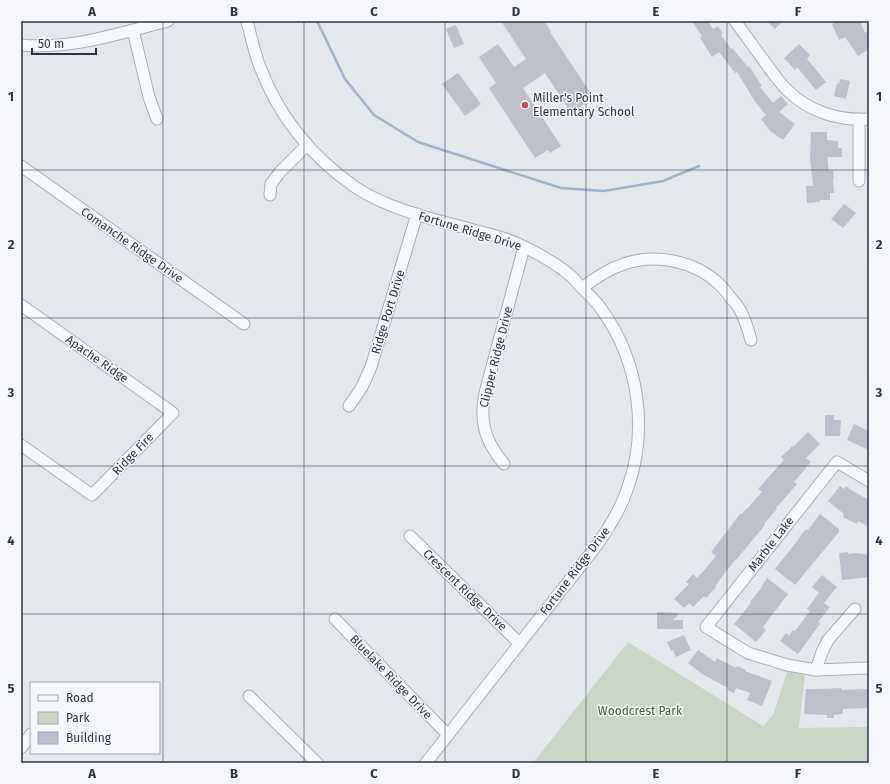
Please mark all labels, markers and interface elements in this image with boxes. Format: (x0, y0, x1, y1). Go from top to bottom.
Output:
text: A (87, 4, 96, 19)
text: B (230, 4, 238, 19)
text: C (370, 4, 378, 19)
text: D (512, 4, 521, 19)
text: E (653, 4, 660, 19)
text: F (795, 4, 802, 19)
scale bar (32, 30, 96, 56)
text: 50 m (38, 37, 64, 51)
text: 1 (8, 89, 14, 104)
text: 1 (876, 89, 882, 104)
place label: Miller's Point Elementary School (533, 91, 635, 119)
marker: Miller's Point Elementary School (520, 100, 530, 110)
street label: Comanche Ridge Drive (78, 204, 186, 286)
street label: Fortune Ridge Drive (417, 209, 523, 253)
text: 2 (8, 237, 15, 252)
text: 2 (876, 237, 883, 252)
street label: Ridge Port Drive (369, 268, 407, 356)
street label: Clipper Ridge Drive (477, 305, 515, 409)
street label: Apache Ridge (63, 332, 131, 386)
text: 3 (7, 385, 15, 400)
text: 3 (875, 385, 883, 400)
street label: Ridge Fire (109, 430, 157, 478)
street label: Marble Lake (745, 514, 797, 574)
street label: Fortune Ridge Drive (537, 524, 613, 618)
text: 4 (7, 533, 15, 548)
text: 4 (875, 533, 883, 548)
street label: Crescent Ridge Drive (420, 546, 510, 634)
street label: Bluelake Ridge Drive (347, 632, 435, 722)
text: 5 (8, 681, 15, 696)
text: 5 (876, 681, 883, 696)
legend (30, 682, 160, 754)
text: Road (66, 691, 94, 705)
park label: Woodcrest Park (598, 704, 683, 718)
text: Park (66, 711, 90, 725)
text: Building (66, 731, 112, 745)
text: A (87, 766, 96, 781)
text: B (230, 766, 238, 781)
text: C (370, 766, 378, 781)
text: D (512, 766, 521, 781)
text: E (653, 766, 660, 781)
text: F (795, 766, 802, 781)

